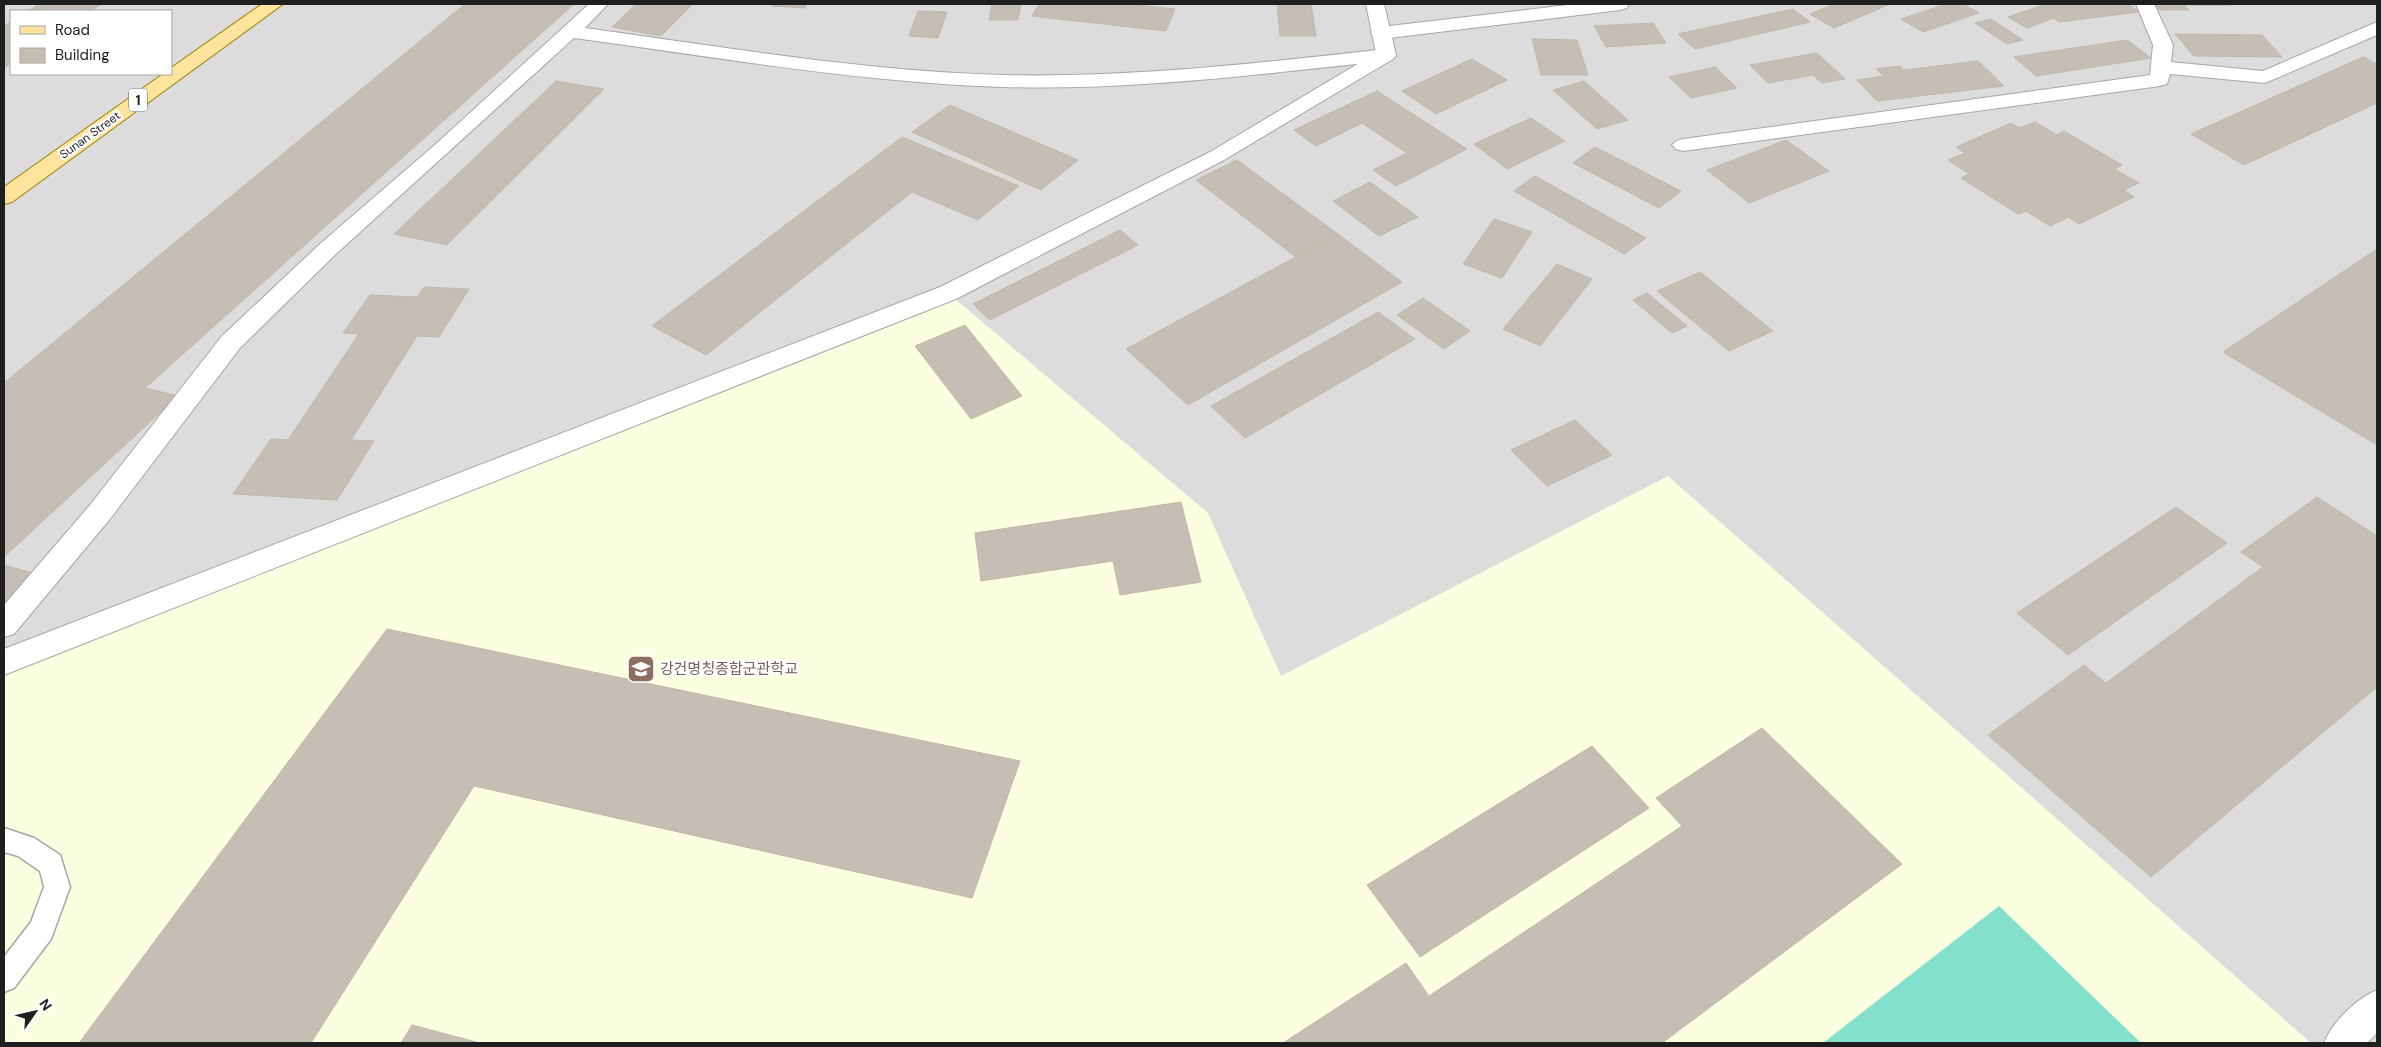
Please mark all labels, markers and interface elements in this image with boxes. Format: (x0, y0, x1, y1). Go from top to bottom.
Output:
legend (10, 10, 172, 75)
text: Road (55, 20, 90, 40)
text: Building (55, 45, 110, 65)
road number: 1 (129, 88, 147, 112)
street label: Sunan Street (56, 107, 124, 162)
school or university icon: 강건명칭종합군관학교 (626, 654, 656, 684)
place label: 강건명칭종합군관학교 (660, 659, 798, 679)
north arrow (10, 987, 60, 1037)
text: N (35, 995, 56, 1014)

